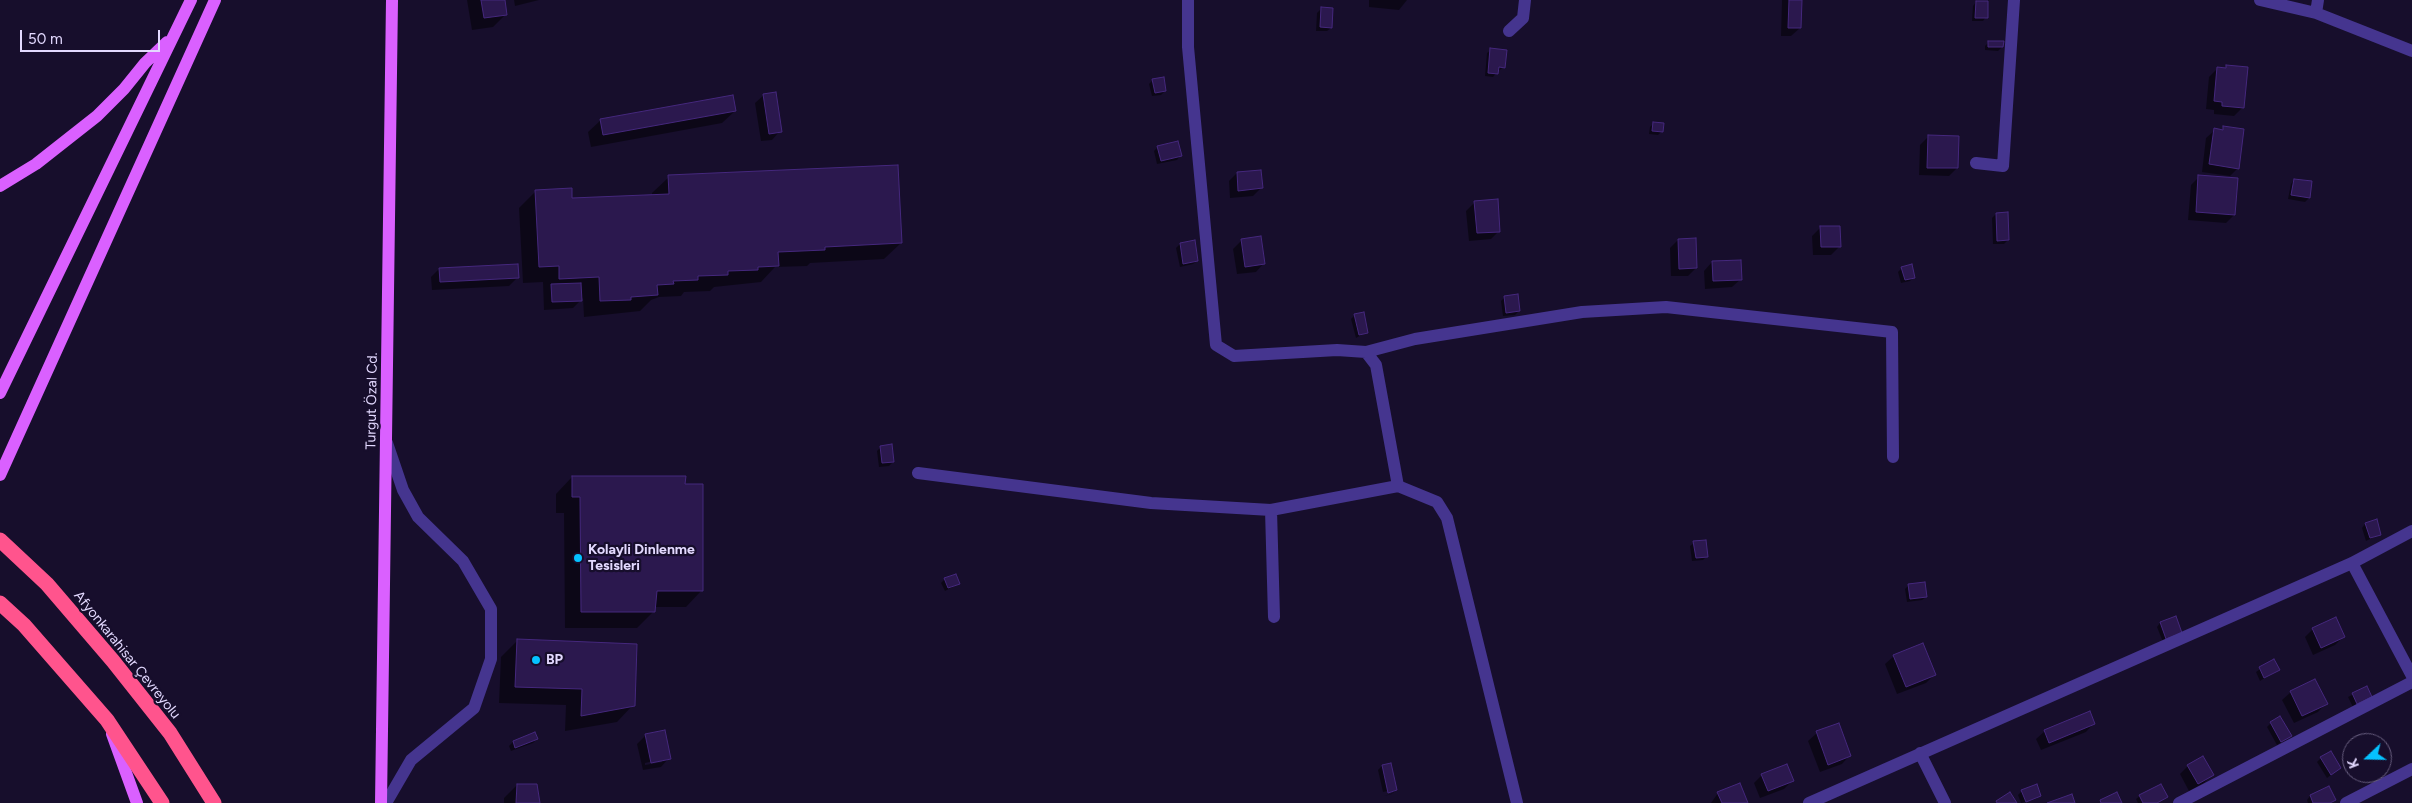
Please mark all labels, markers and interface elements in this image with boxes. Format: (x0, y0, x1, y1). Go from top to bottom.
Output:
scale bar (22, 20, 162, 52)
text: 50 m (28, 30, 63, 48)
street label: Turgut Özal Cd. (363, 352, 381, 450)
place label: Kolayli Dinlenme Tesisleri (588, 542, 695, 574)
marker: Kolayli Dinlenme Tesisleri (572, 552, 584, 564)
street label: Afyonkarahisar Çevreyolu (70, 588, 184, 722)
place label: BP (546, 652, 563, 668)
marker: BP (530, 654, 542, 666)
north arrow (2342, 733, 2392, 783)
text: K (2344, 756, 2363, 771)

